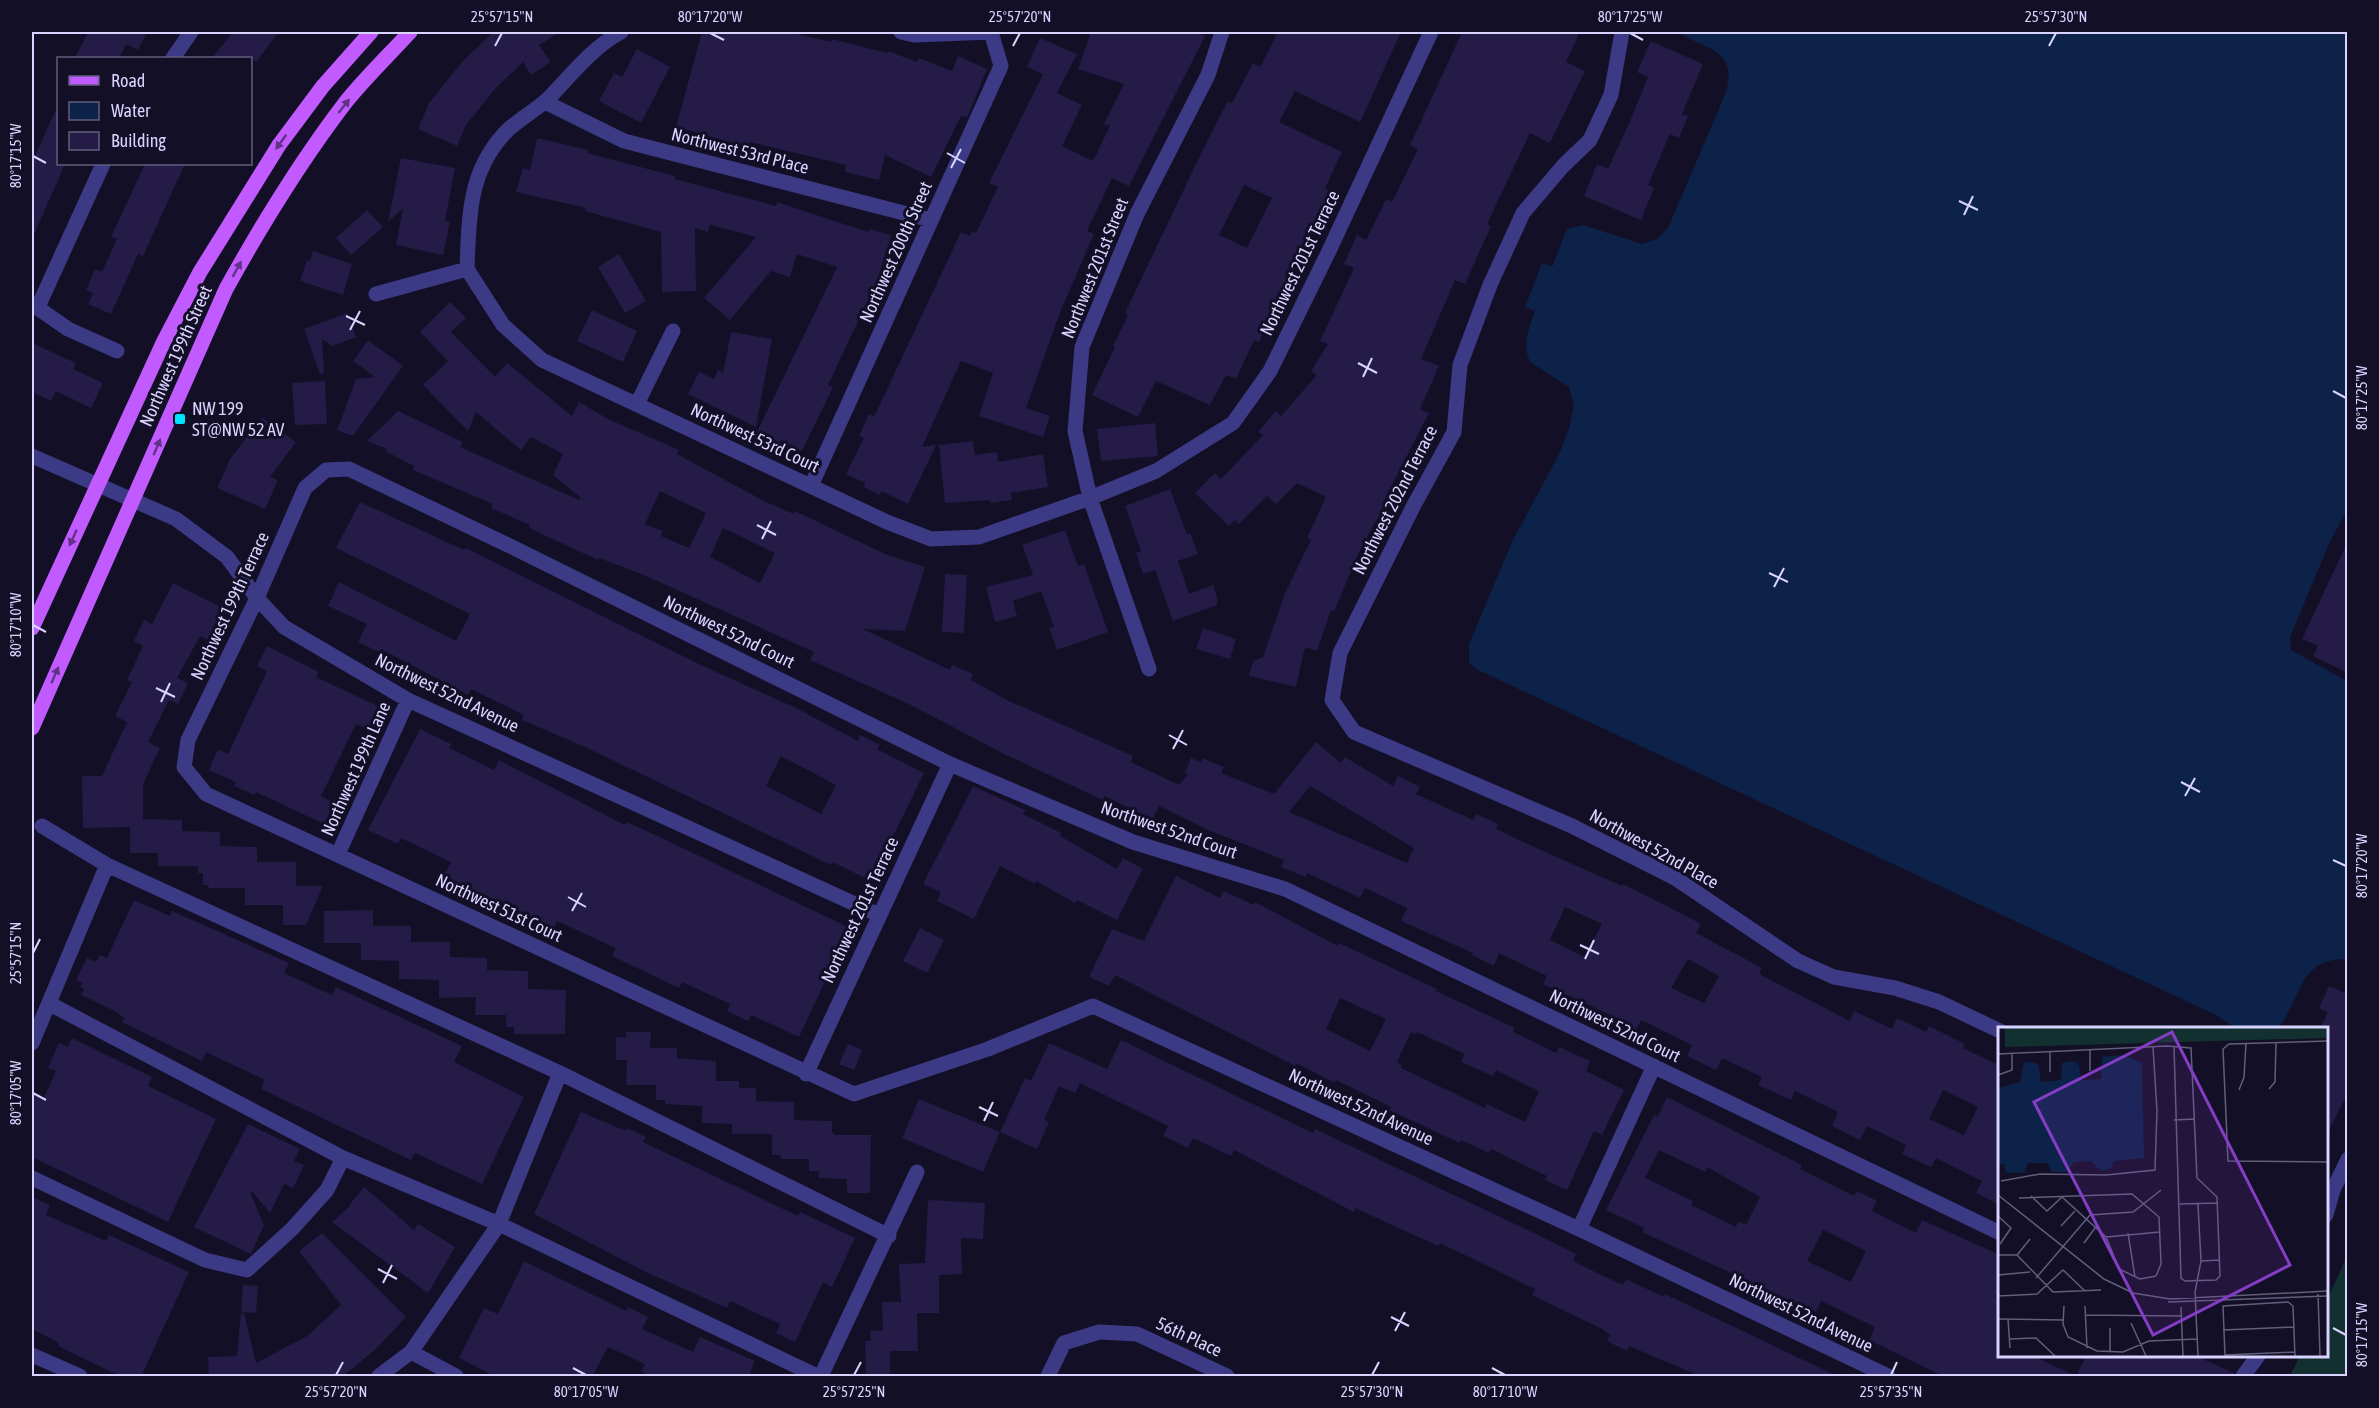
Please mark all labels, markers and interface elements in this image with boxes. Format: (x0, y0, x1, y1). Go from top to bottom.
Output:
text: 25°57'15"N (471, 8, 533, 25)
text: 80°17'20"W (678, 8, 742, 25)
text: 25°57'20"N (989, 8, 1051, 25)
text: 80°17'25"W (1598, 8, 1662, 25)
text: 25°57'30"N (2025, 8, 2087, 25)
legend (57, 57, 252, 165)
text: Road (111, 70, 145, 91)
one-way arrow (337, 99, 349, 114)
text: Water (111, 100, 151, 121)
street label: Northwest 53rd Place (669, 123, 811, 178)
text: 80°17'15"W (7, 124, 24, 188)
text: Building (111, 130, 166, 151)
one-way arrow (275, 133, 287, 149)
street label: Northwest 200th Street (855, 178, 936, 326)
street label: Northwest 201st Terrace (1255, 187, 1344, 339)
street label: Northwest 201st Street (1057, 194, 1132, 341)
one-way arrow (232, 261, 242, 278)
street label: Northwest 199th Street (135, 282, 216, 430)
text: 80°17'25"W (2353, 366, 2370, 430)
place label: NW 199 ST@NW 52 AV (192, 398, 284, 440)
street label: Northwest 53rd Court (687, 399, 823, 477)
marker: NW 199 ST@NW 52 AV (173, 412, 187, 426)
street label: Northwest 202nd Terrace (1348, 422, 1441, 578)
one-way arrow (152, 438, 162, 456)
street label: Northwest 199th Terrace (186, 528, 273, 683)
one-way arrow (68, 530, 78, 548)
street label: Northwest 52nd Court (660, 591, 798, 672)
text: 80°17'10"W (7, 593, 24, 657)
street label: Northwest 52nd Avenue (372, 649, 523, 736)
one-way arrow (50, 665, 60, 683)
street label: Northwest 199th Lane (316, 698, 395, 839)
street label: Northwest 52nd Court (1098, 796, 1240, 863)
street label: Northwest 52nd Place (1586, 804, 1722, 893)
street label: Northwest 201st Terrace (816, 833, 903, 986)
text: 80°17'20"W (2353, 834, 2370, 898)
street label: Northwest 51st Court (433, 869, 566, 946)
text: 25°57'15"N (7, 922, 24, 984)
street label: Northwest 52nd Court (1546, 985, 1684, 1066)
inset map (1998, 1027, 2328, 1357)
text: 80°17'05"W (7, 1061, 24, 1125)
street label: Northwest 52nd Avenue (1285, 1064, 1437, 1149)
street label: Northwest 52nd Avenue (1726, 1269, 1877, 1356)
text: 80°17'15"W (2353, 1303, 2370, 1367)
street label: 56th Place (1153, 1312, 1225, 1361)
text: 25°57'20"N (305, 1383, 367, 1400)
text: 80°17'05"W (554, 1383, 618, 1400)
text: 25°57'25"N (823, 1383, 885, 1400)
text: 25°57'30"N (1341, 1383, 1403, 1400)
text: 80°17'10"W (1473, 1383, 1537, 1400)
text: 25°57'35"N (1860, 1383, 1922, 1400)

